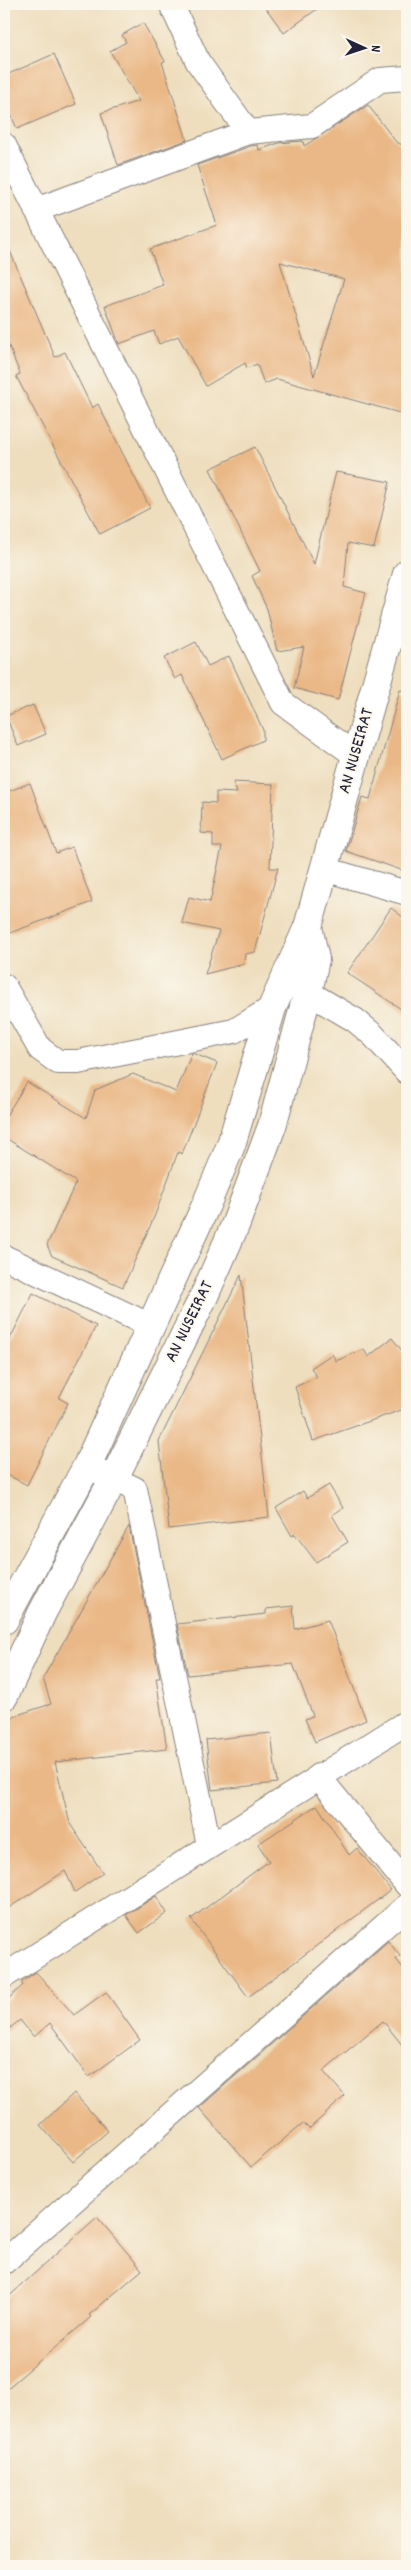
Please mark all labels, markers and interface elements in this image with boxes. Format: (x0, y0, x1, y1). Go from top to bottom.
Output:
north arrow (338, 22, 388, 72)
text: N (365, 45, 385, 53)
street label: AN NUSEIRAT (333, 705, 381, 797)
street label: AN NUSEIRAT (159, 1277, 221, 1367)

